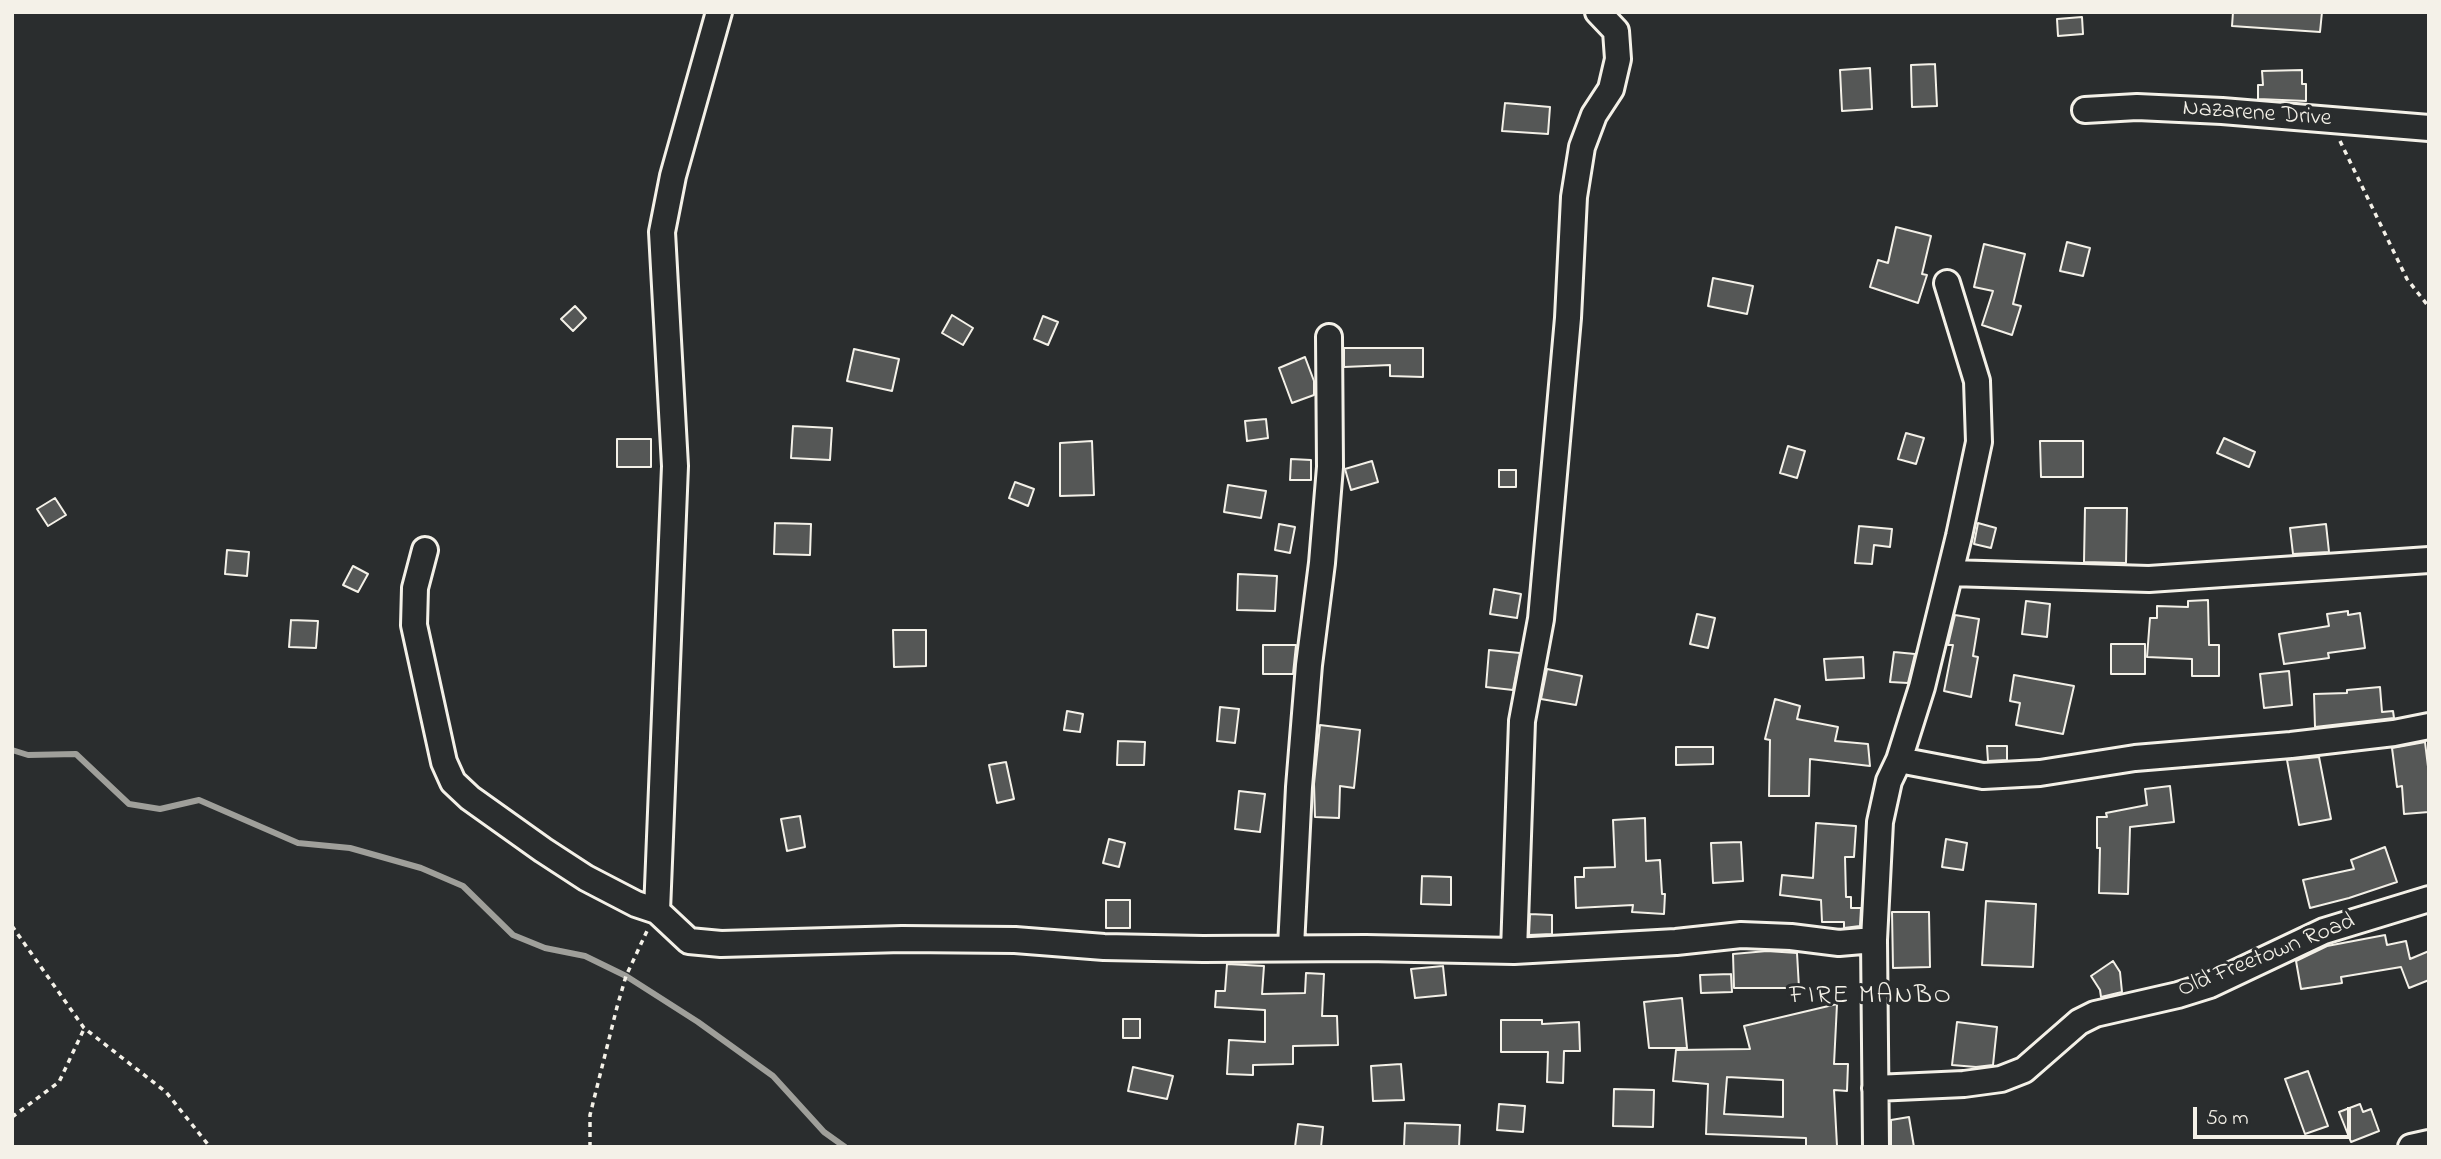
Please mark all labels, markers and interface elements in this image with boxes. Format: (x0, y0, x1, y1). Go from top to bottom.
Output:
street label: Nazarene Drive (2182, 95, 2332, 135)
street label: Old Freetown Road (2174, 908, 2360, 1006)
district label: FIRE MANBO (1790, 982, 1952, 1014)
scale bar (2196, 1092, 2354, 1136)
text: 50 m (2206, 1104, 2249, 1134)

